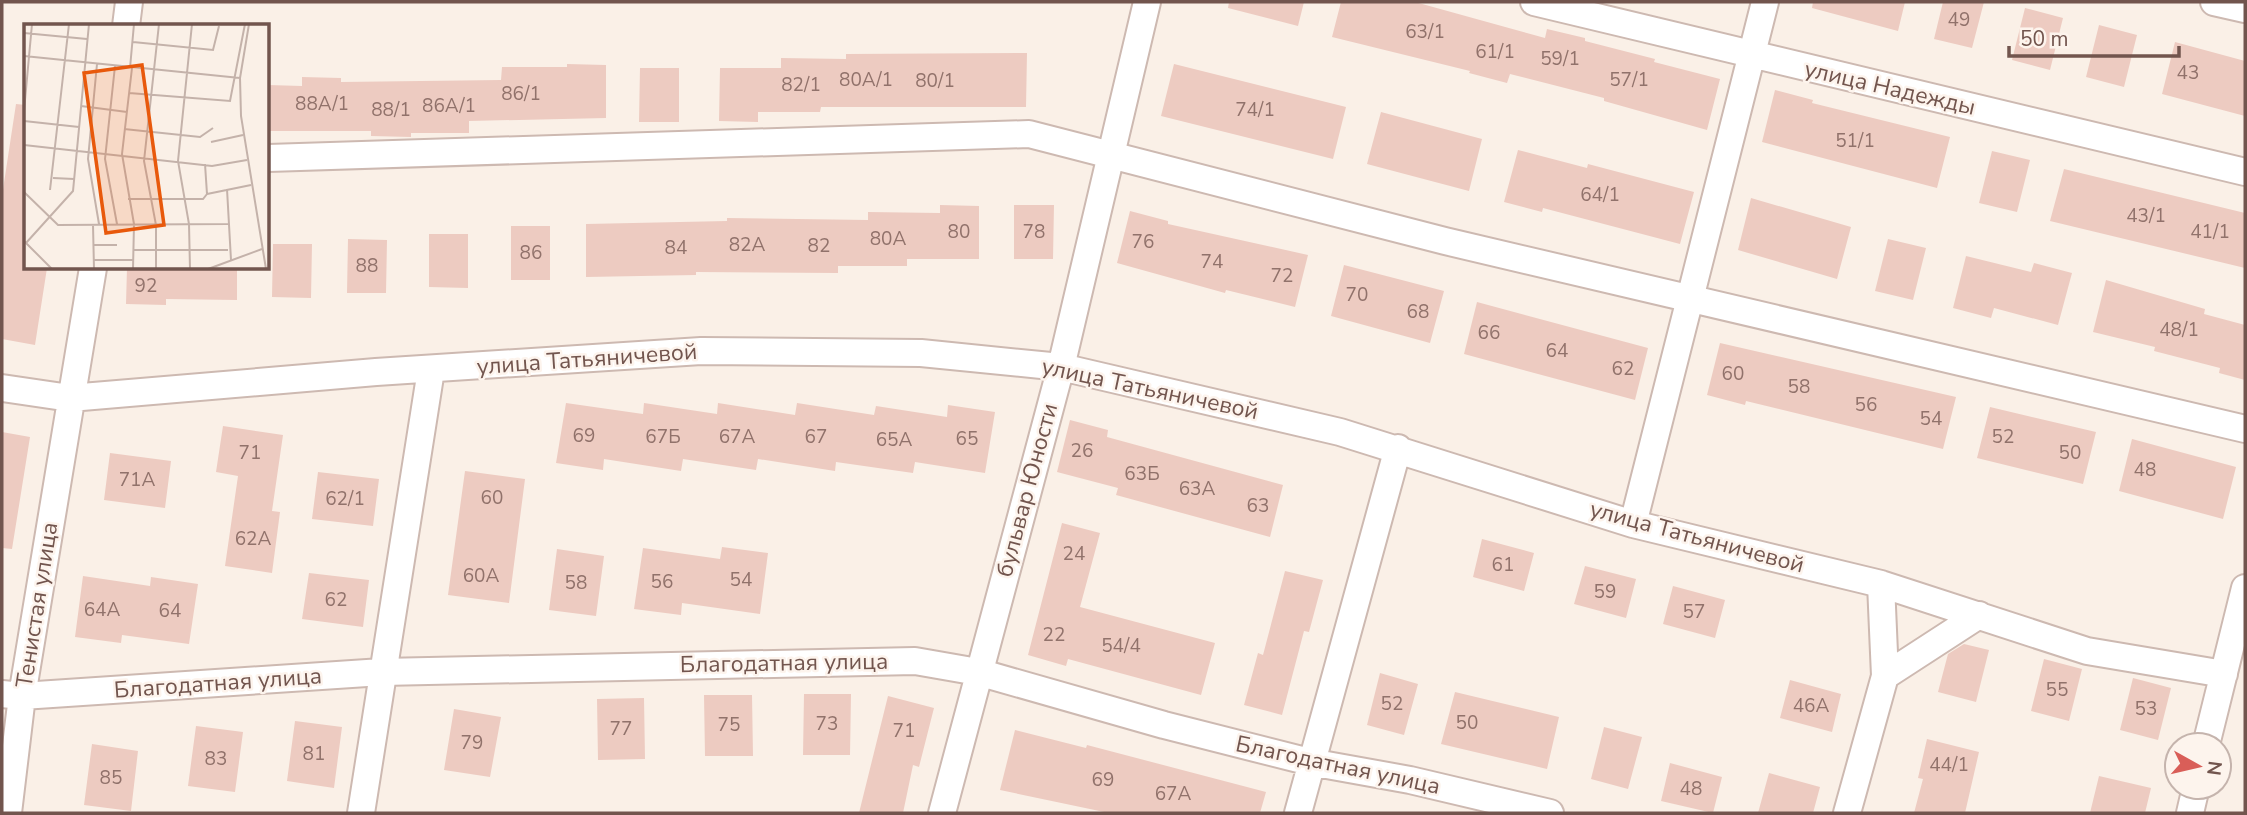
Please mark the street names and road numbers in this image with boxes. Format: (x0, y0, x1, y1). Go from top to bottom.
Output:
street label: улица Надежды (1801, 53, 1979, 123)
street label: улица Татьяничевой (476, 336, 698, 382)
street label: улица Татьяничевой (1039, 351, 1261, 427)
street label: бульвар Юности (989, 400, 1065, 580)
street label: улица Татьяничевой (1586, 493, 1808, 581)
street label: Тенистая улица (9, 520, 65, 690)
street label: Благодатная улица (680, 646, 888, 680)
street label: Благодатная улица (113, 660, 323, 706)
street label: Благодатная улица (1233, 728, 1443, 802)

